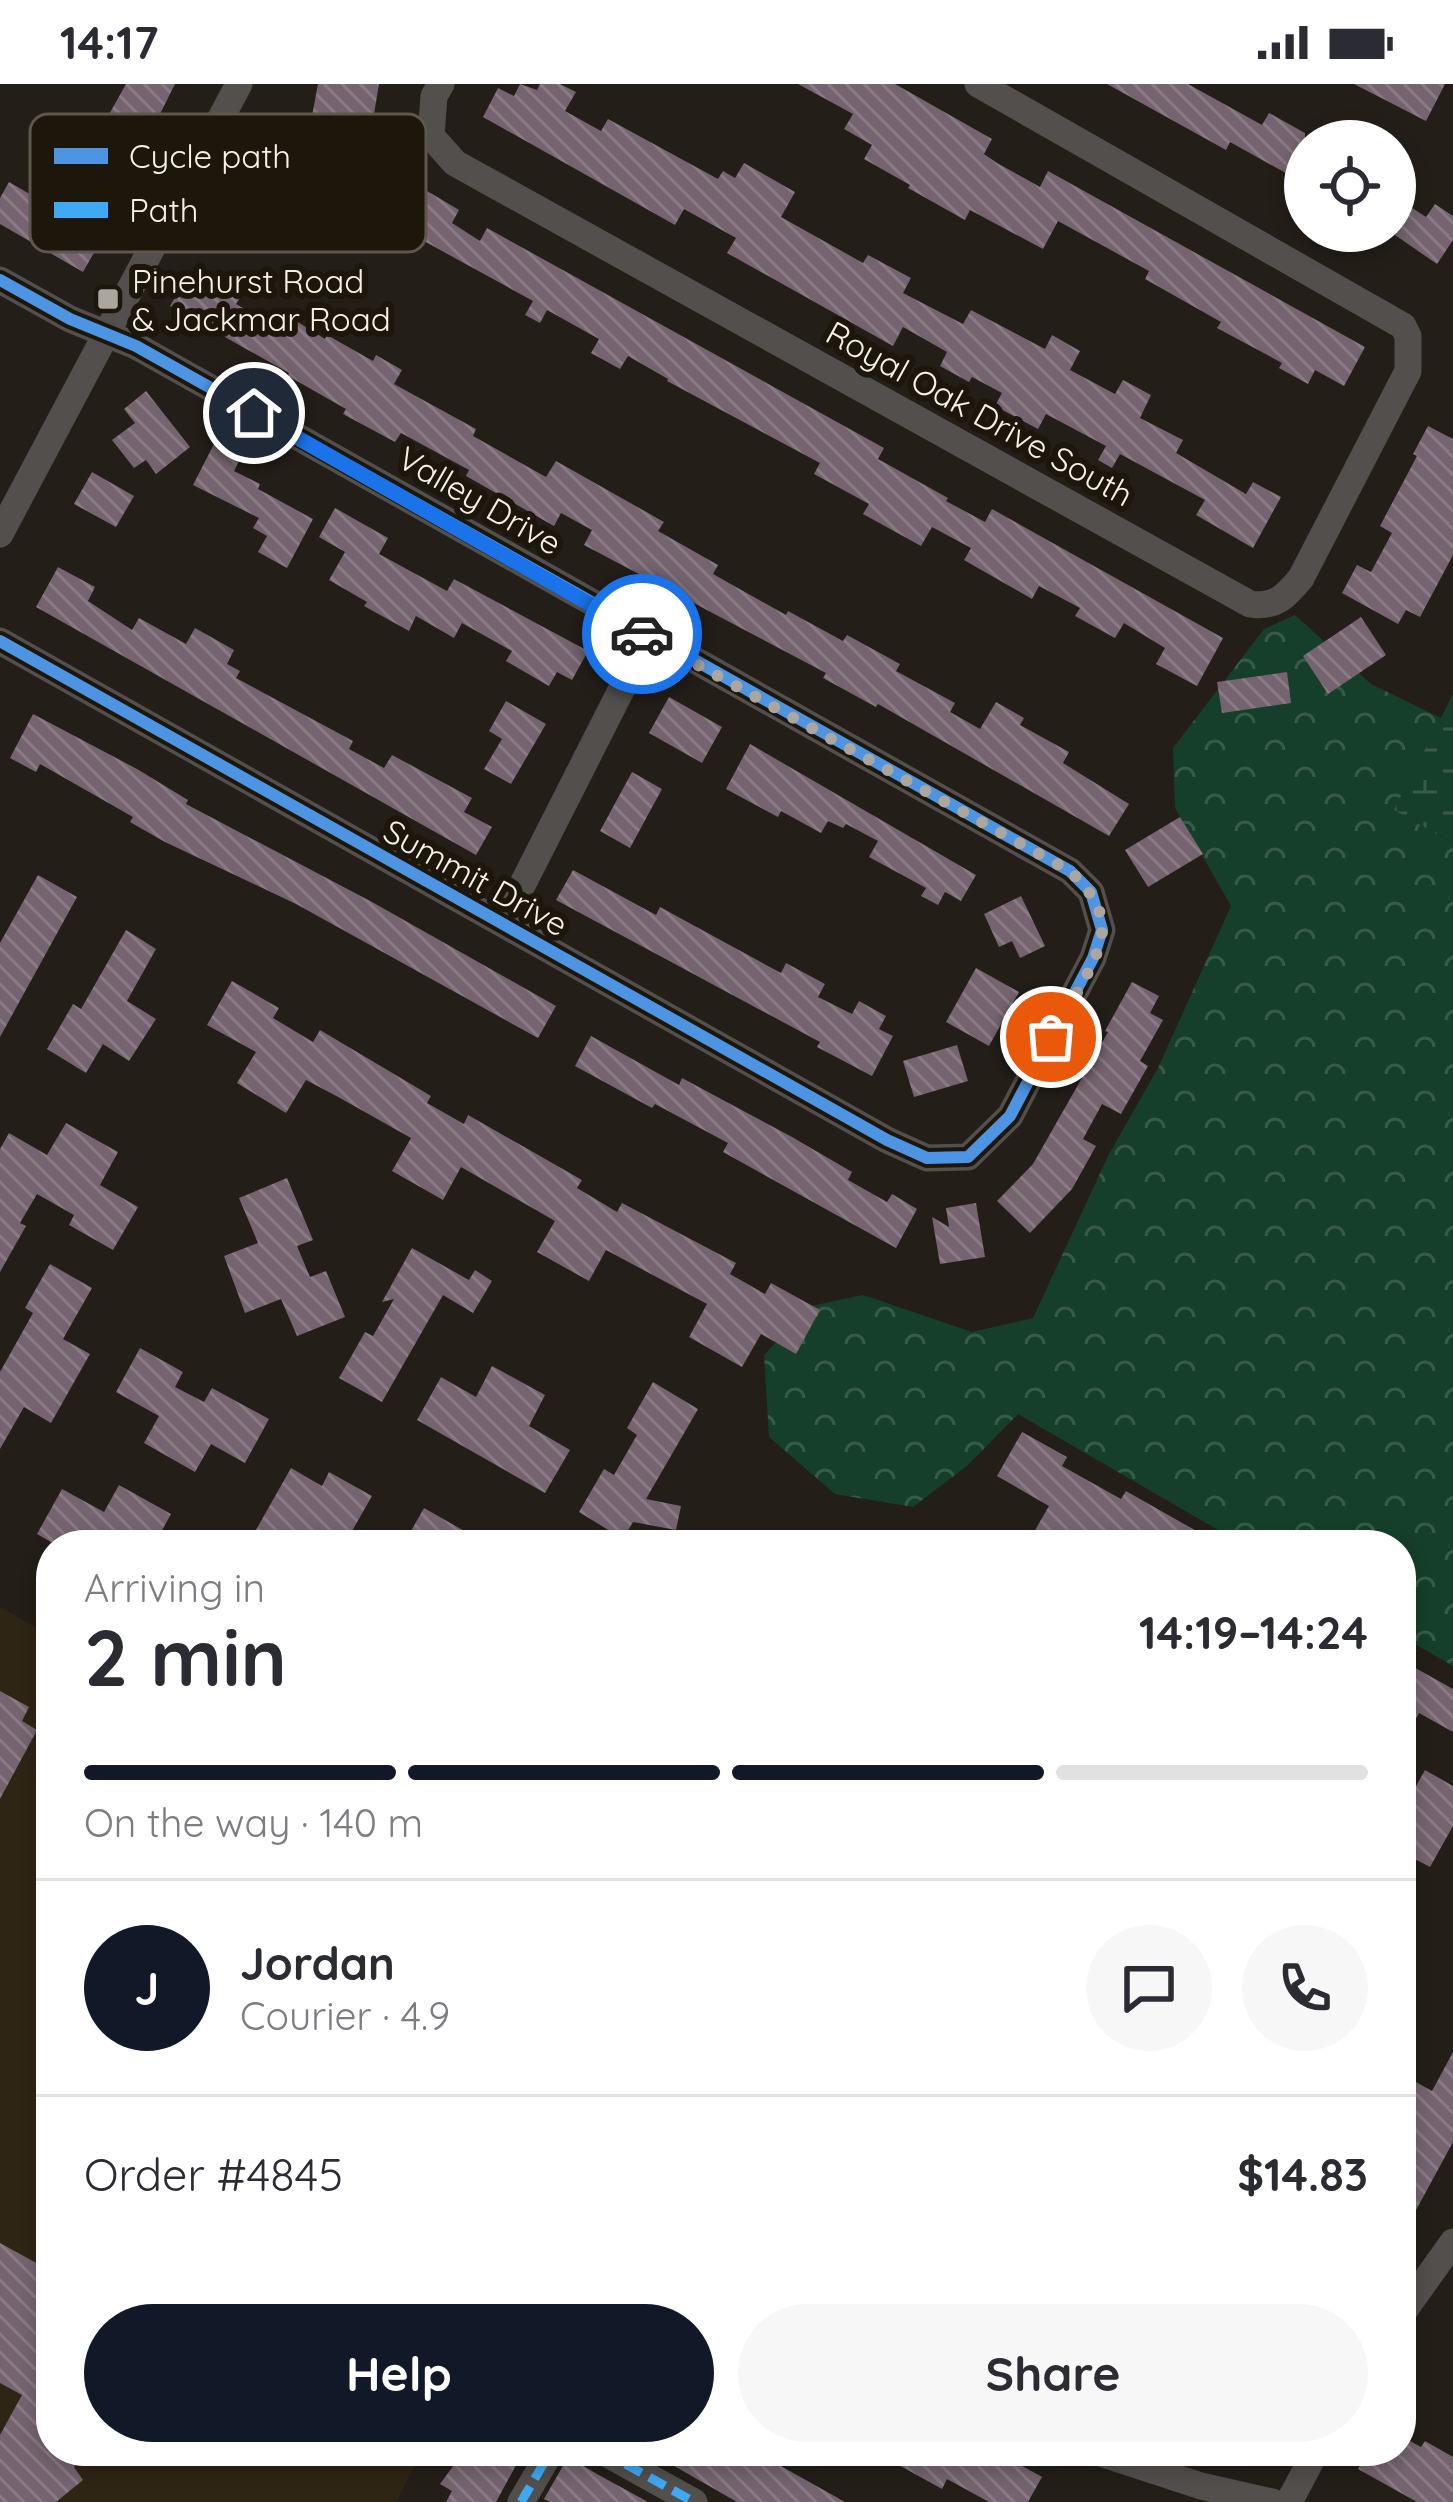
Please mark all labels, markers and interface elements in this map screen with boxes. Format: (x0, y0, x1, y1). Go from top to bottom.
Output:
text: 14:17 (60, 14, 158, 70)
legend (30, 114, 426, 252)
map controls (1284, 120, 1416, 252)
button: locate (1284, 120, 1416, 252)
text: Cycle path (129, 135, 291, 176)
text: Path (129, 189, 198, 230)
place label: Pinehurst Road & Jackmar Road (132, 260, 391, 339)
marker: Pinehurst Road & Jackmar Road (95, 286, 121, 312)
street label: Royal Oak Drive South (819, 311, 1141, 515)
pin (203, 362, 305, 464)
icon: home (221, 380, 287, 446)
street label: Valley Drive (391, 437, 569, 563)
courier (582, 574, 702, 694)
icon: car (609, 601, 675, 667)
street label: Summit Drive (377, 810, 575, 944)
pin (1000, 986, 1102, 1088)
icon: bag (1018, 1004, 1084, 1070)
text: Arriving in (84, 1563, 265, 1612)
text: 14:19–14:24 (1139, 1604, 1368, 1660)
text: 2 min (84, 1608, 287, 1706)
text: On the way · 140 m (84, 1798, 423, 1847)
button: chat (1086, 1925, 1212, 2051)
button: phone (1242, 1925, 1368, 2051)
text: Jordan (240, 1935, 395, 1991)
text: J (135, 1960, 159, 2016)
text: Courier · 4.9 (240, 1991, 450, 2040)
text: Order #4845 (84, 2146, 343, 2202)
text: $14.83 (1237, 2146, 1368, 2202)
button: Help (84, 2304, 714, 2442)
button: Share (738, 2304, 1368, 2442)

